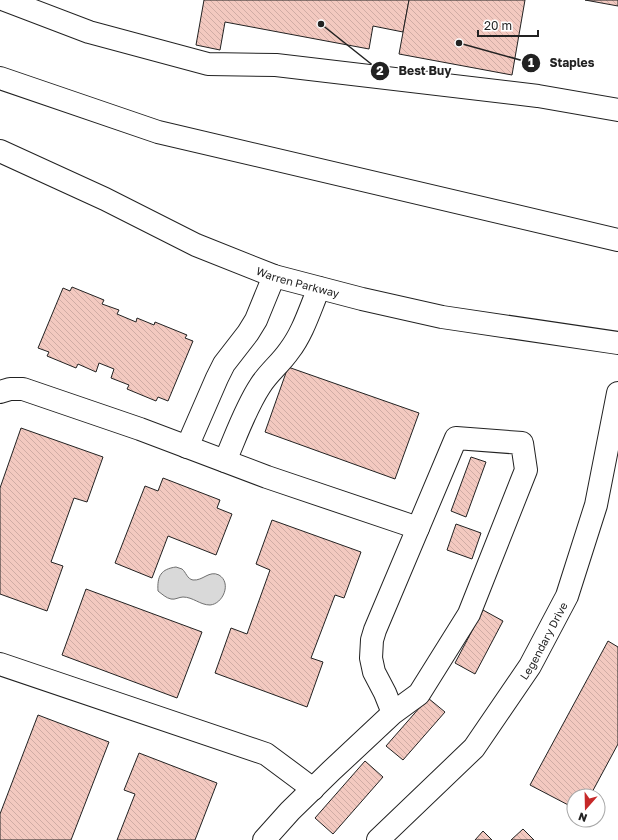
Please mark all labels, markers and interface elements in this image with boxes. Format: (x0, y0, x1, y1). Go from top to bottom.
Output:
scale bar (478, 12, 538, 38)
text: 20 m (484, 18, 512, 33)
callout: Staples (521, 51, 602, 75)
text: 1 (528, 55, 534, 70)
text: Staples (550, 55, 595, 70)
callout: Best Buy (370, 59, 459, 83)
text: 2 (376, 63, 384, 78)
text: Best Buy (399, 63, 452, 78)
street label: Warren Parkway (255, 263, 341, 299)
street label: Legendary Drive (517, 599, 569, 682)
north arrow (566, 788, 606, 828)
text: N (576, 810, 589, 825)

